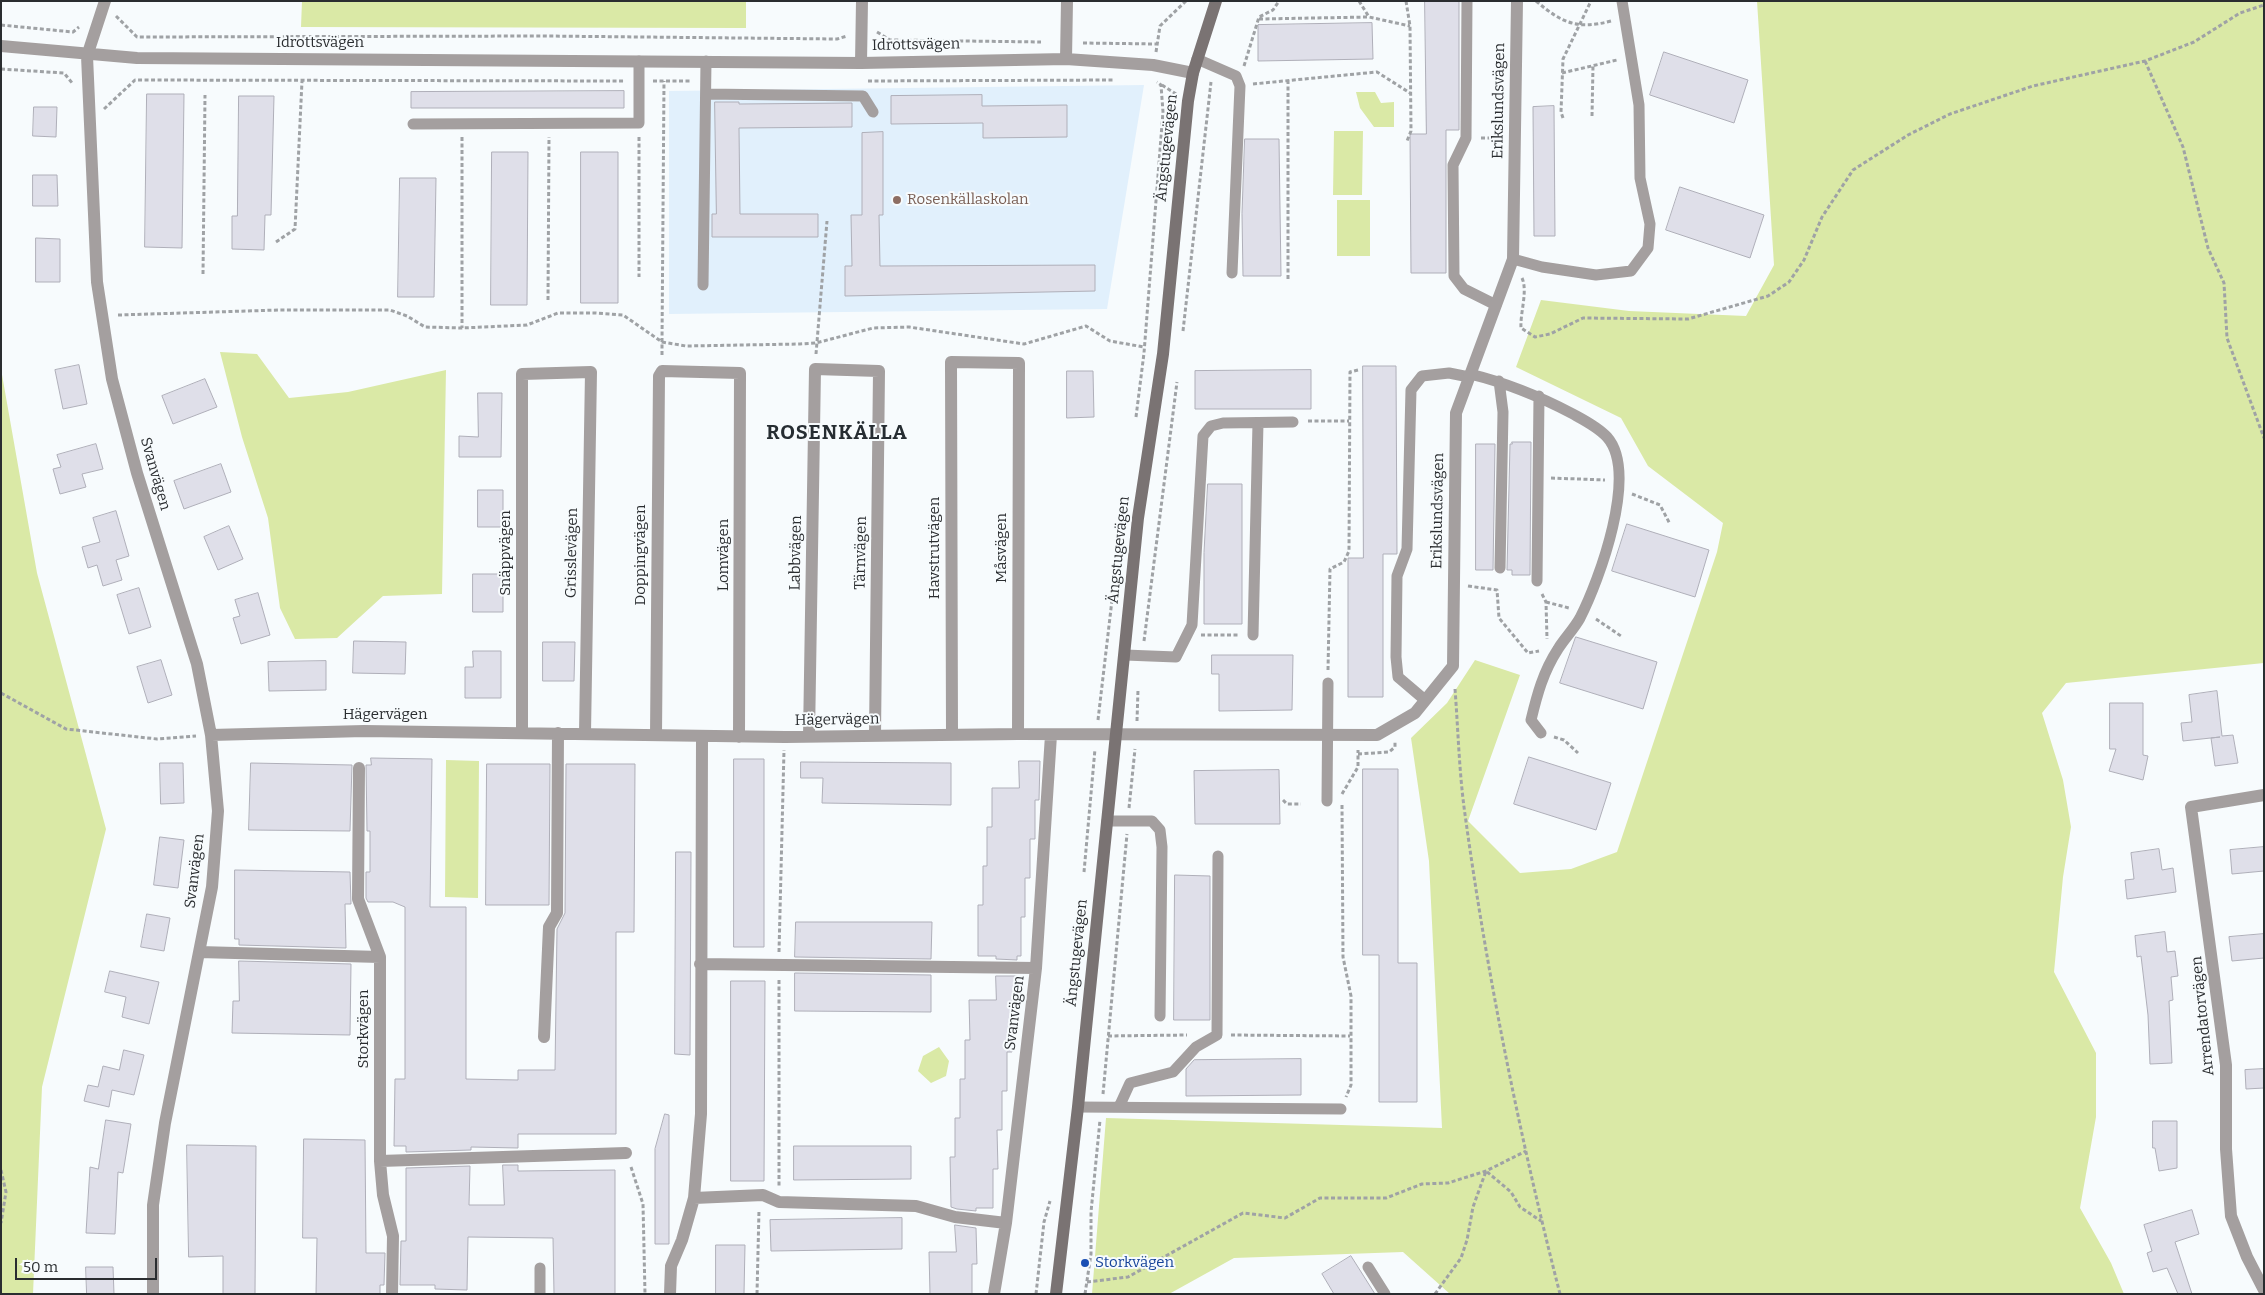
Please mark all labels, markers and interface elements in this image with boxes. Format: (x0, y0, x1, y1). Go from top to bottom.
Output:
street label: Idrottsvägen (276, 34, 364, 52)
street label: Idrottsvägen (872, 35, 960, 55)
street label: Erikslundsvägen (1489, 43, 1509, 159)
street label: Ängstugevägen (1152, 93, 1182, 203)
place label: Rosenkällaskolan (907, 191, 1029, 209)
marker: Rosenkällaskolan (891, 194, 903, 206)
district label: ROSENKÄLLA (765, 421, 909, 445)
street label: Svanvägen (136, 435, 174, 513)
street label: Erikslundsvägen (1428, 453, 1448, 569)
street label: Ängstugevägen (1104, 495, 1134, 605)
street label: Havstrutvägen (926, 497, 944, 599)
street label: Doppingvägen (632, 504, 650, 606)
street label: Grisslevägen (562, 508, 582, 598)
street label: Snäppvägen (497, 510, 515, 596)
street label: Måsvägen (993, 513, 1011, 583)
street label: Labbvägen (786, 515, 806, 591)
street label: Tärnvägen (851, 516, 871, 590)
street label: Lomvägen (715, 519, 733, 591)
street label: Hägervägen (343, 706, 427, 724)
street label: Hägervägen (794, 710, 880, 730)
street label: Svanvägen (181, 833, 209, 909)
street label: Ängstugevägen (1062, 898, 1092, 1008)
street label: Arrendatorvägen (2188, 955, 2218, 1077)
street label: Svanvägen (1001, 975, 1029, 1051)
street label: Storkvägen (355, 989, 373, 1069)
scale bar (18, 1248, 160, 1280)
place label: Storkvägen (1095, 1254, 1174, 1272)
marker: Storkvägen (1079, 1257, 1091, 1269)
text: 50 m (23, 1258, 58, 1276)

